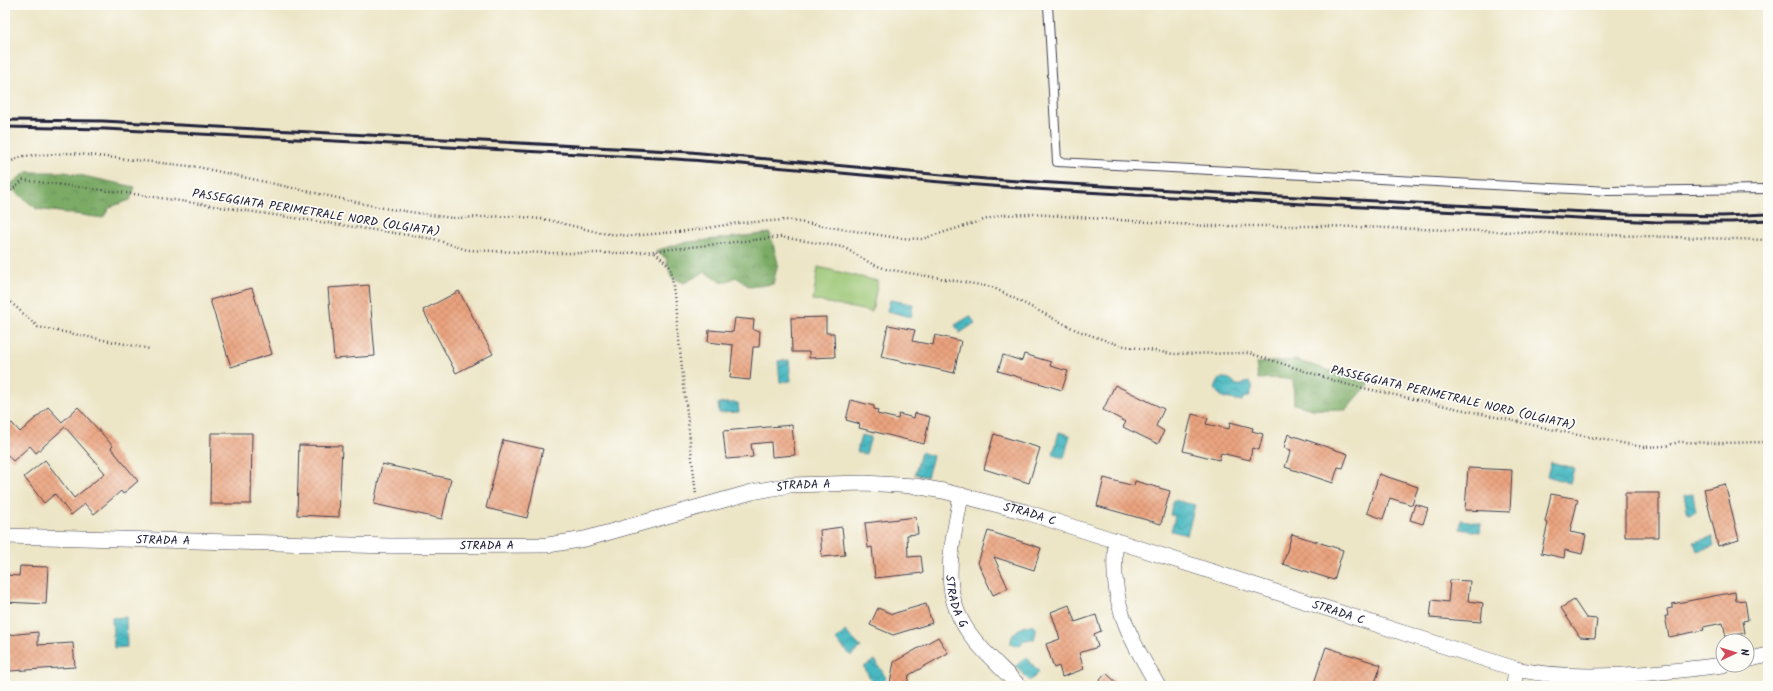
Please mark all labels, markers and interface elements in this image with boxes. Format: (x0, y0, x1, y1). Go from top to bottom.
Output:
street label: PASSEGGIATA PERIMETRALE NORD (OLGIATA) (191, 184, 441, 242)
street label: PASSEGGIATA PERIMETRALE NORD (OLGIATA) (1329, 361, 1577, 435)
street label: STRADA A (775, 474, 831, 497)
street label: STRADA C (1001, 497, 1059, 531)
street label: STRADA A (136, 530, 190, 550)
street label: STRADA A (460, 536, 514, 555)
street label: STRADA G (941, 575, 973, 631)
street label: STRADA C (1310, 595, 1367, 629)
north arrow (1715, 633, 1755, 673)
text: N (1735, 648, 1753, 657)

